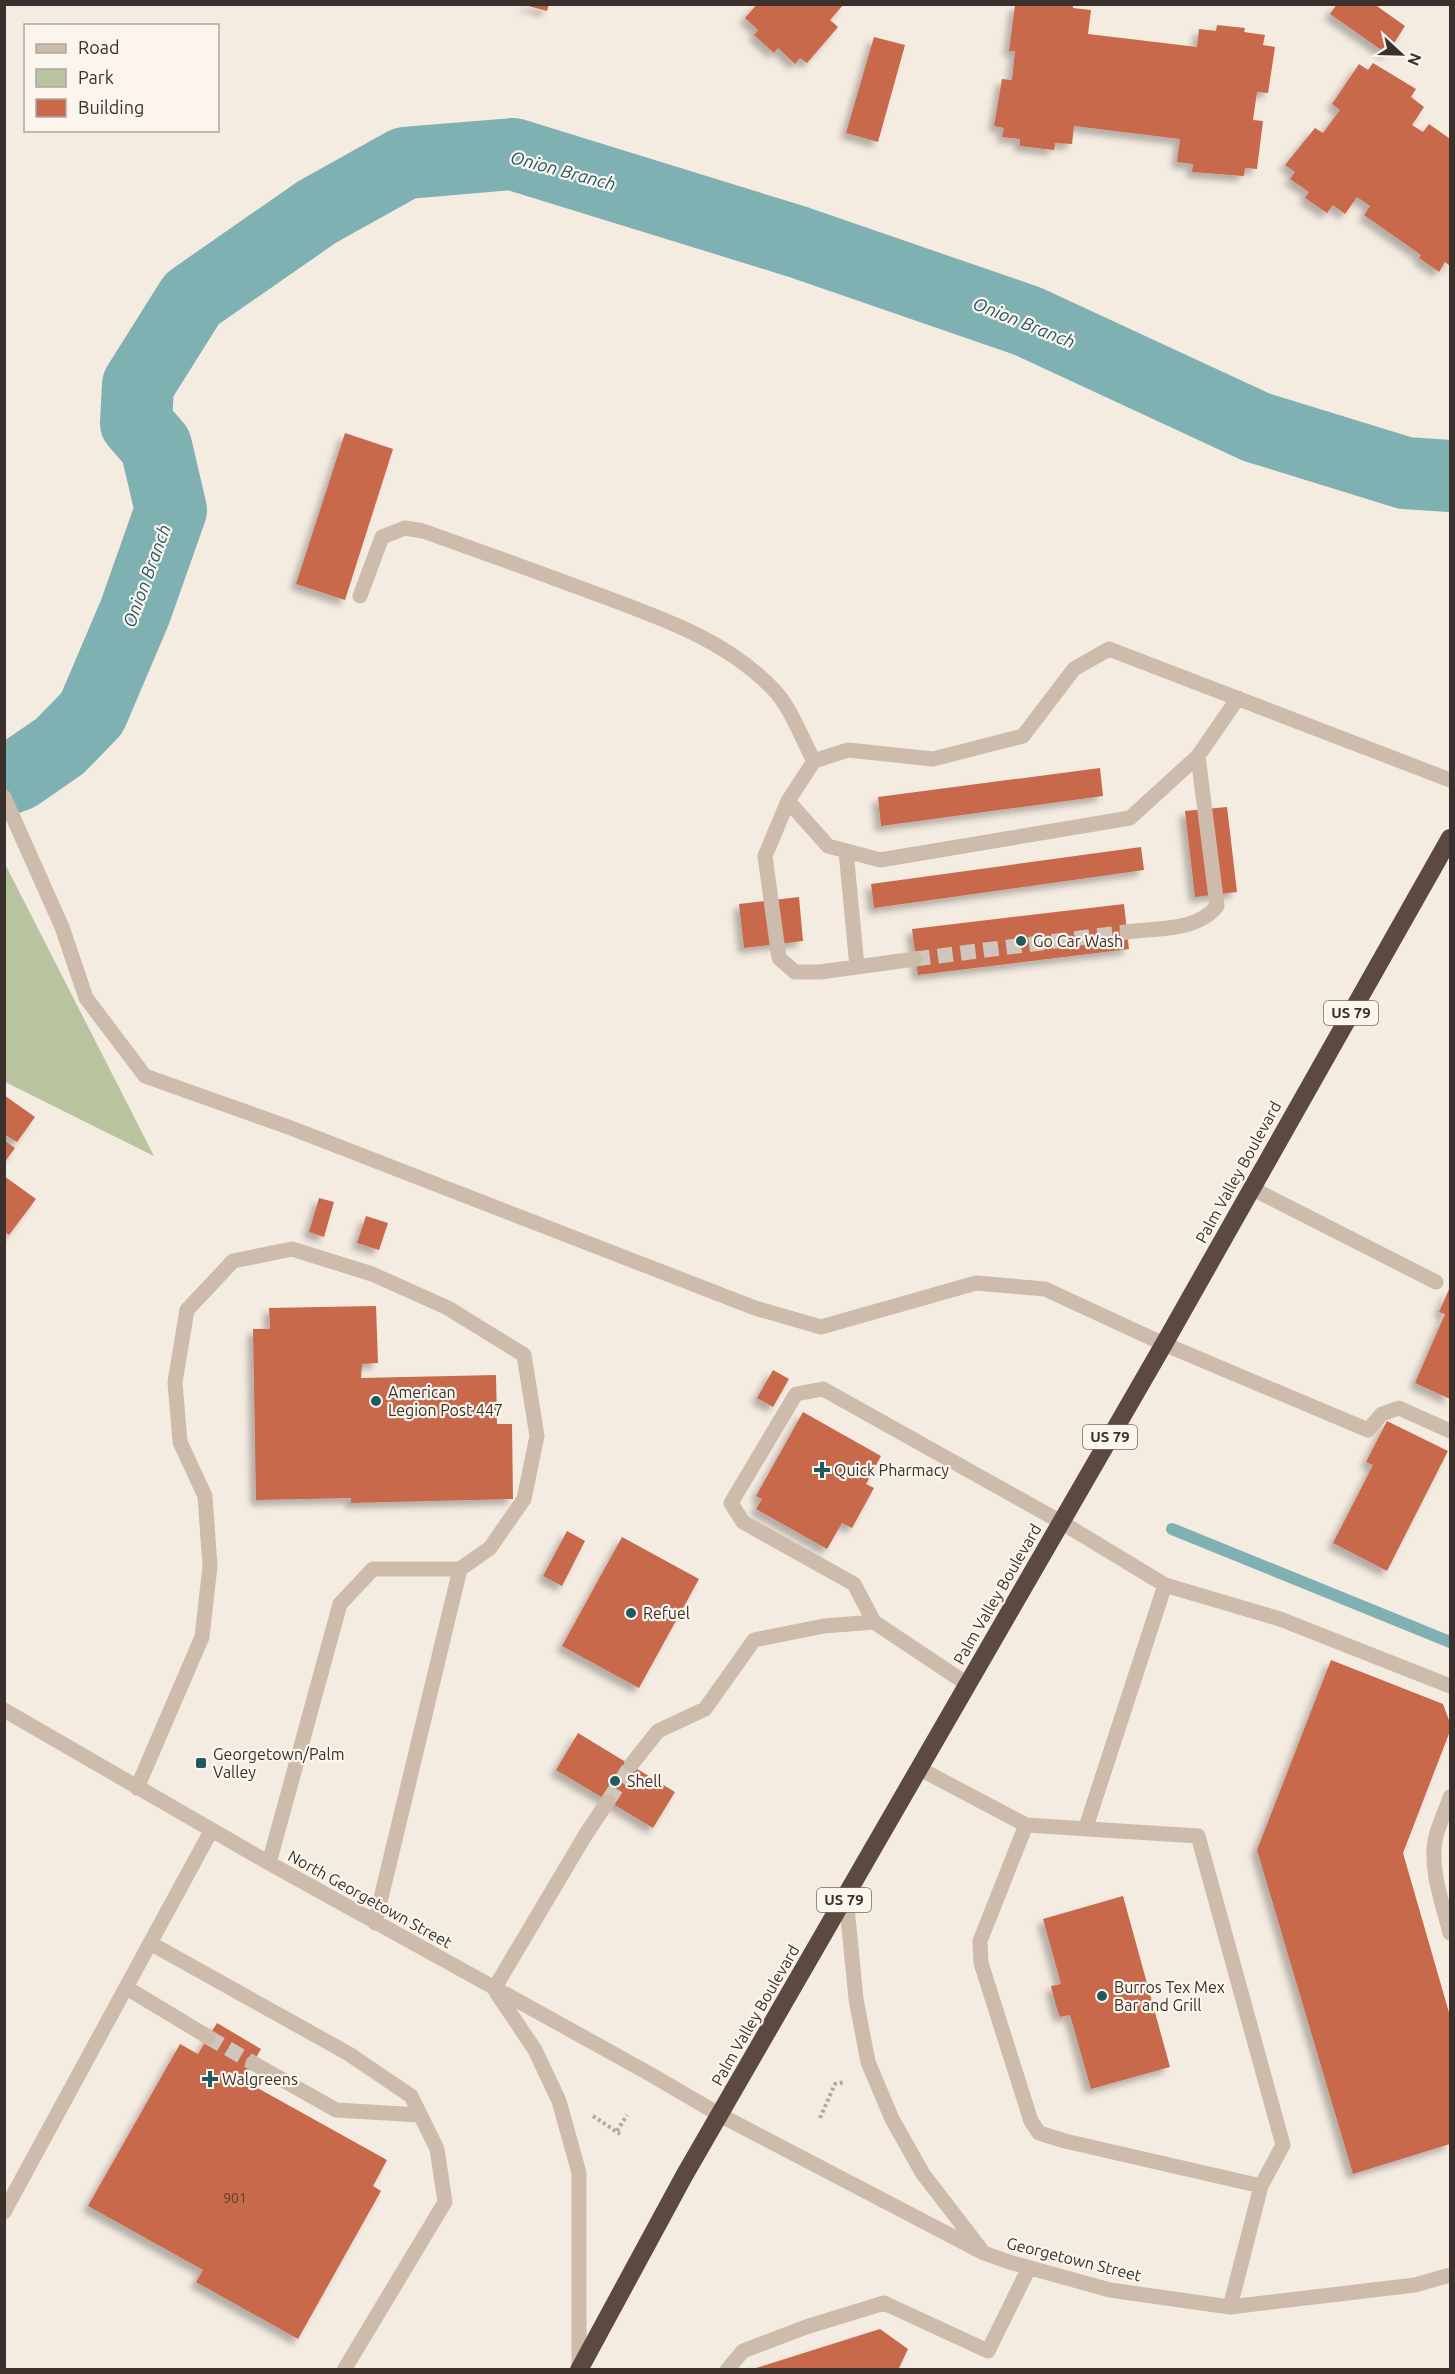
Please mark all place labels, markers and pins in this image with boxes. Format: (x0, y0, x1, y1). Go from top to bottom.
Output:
place label: Go Car Wash (1033, 932, 1123, 950)
marker: Go Car Wash (1014, 934, 1028, 948)
place label: American Legion Post 447 (388, 1383, 503, 1419)
marker: American Legion Post 447 (369, 1394, 383, 1408)
place label: Quick Pharmacy (834, 1461, 949, 1479)
marker: Quick Pharmacy (815, 1463, 829, 1477)
place label: Refuel (643, 1604, 690, 1622)
marker: Refuel (624, 1606, 638, 1620)
place label: Georgetown/Palm Valley (213, 1745, 345, 1781)
marker: Georgetown/Palm Valley (194, 1756, 208, 1770)
place label: Shell (627, 1772, 662, 1790)
marker: Shell (608, 1774, 622, 1788)
place label: Burros Tex Mex Bar and Grill (1114, 1978, 1225, 2014)
marker: Burros Tex Mex Bar and Grill (1095, 1989, 1109, 2003)
place label: Walgreens (222, 2070, 298, 2088)
marker: Walgreens (203, 2072, 217, 2086)

